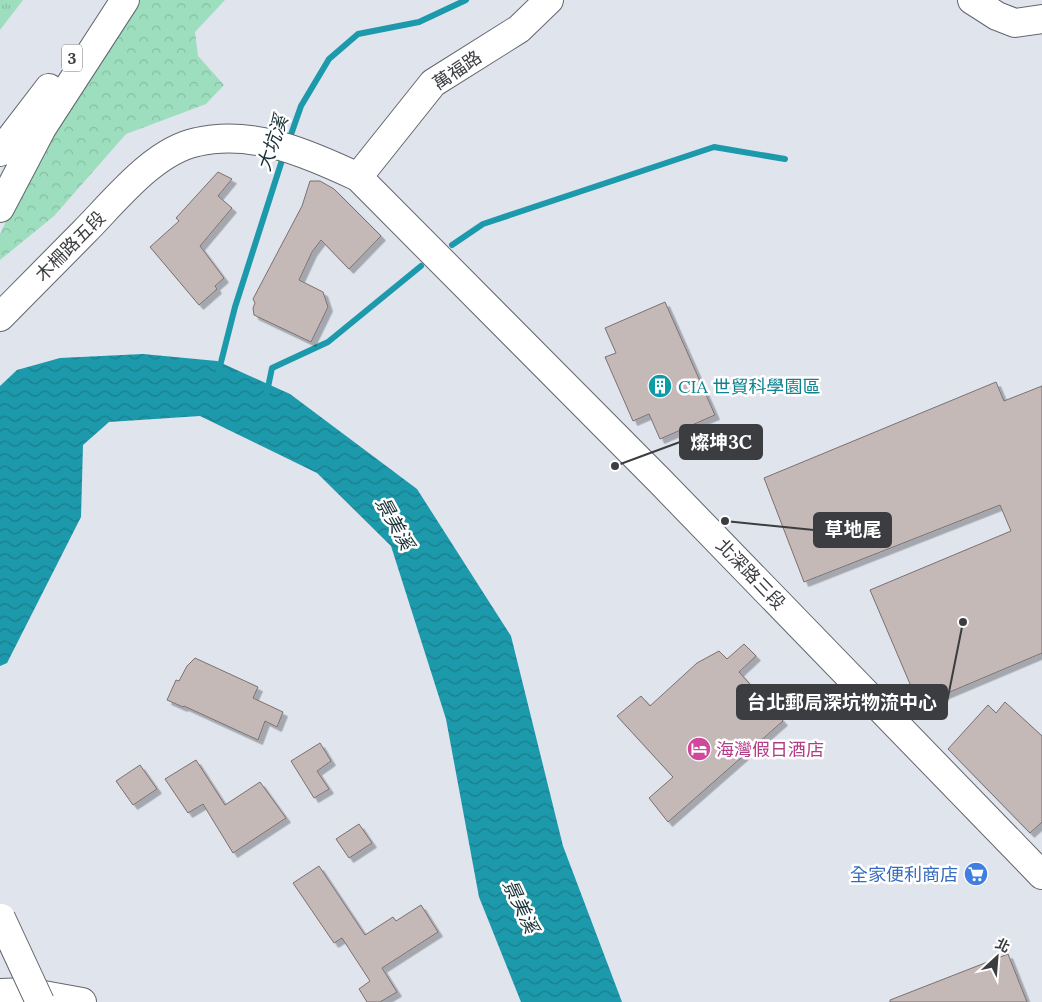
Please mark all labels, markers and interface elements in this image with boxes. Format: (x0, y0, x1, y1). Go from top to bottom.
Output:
road number: 3 (62, 44, 82, 72)
street label: 萬福路 (428, 45, 486, 95)
water label: 大坑溪 (251, 109, 294, 174)
street label: 木柵路五段 (30, 206, 110, 286)
building icon: CIA 世貿科學園區 (647, 373, 673, 399)
place label: CIA 世貿科學園區 (678, 375, 821, 398)
callout: 燦坤3C (680, 425, 762, 459)
text: 燦坤3C (690, 430, 752, 454)
water label: 景美溪 (371, 492, 421, 556)
callout: 草地尾 (814, 513, 891, 547)
text: 草地尾 (824, 517, 882, 541)
street label: 北深路三段 (711, 534, 791, 614)
callout: 台北郵局深坑物流中心 (737, 685, 947, 719)
text: 台北郵局深坑物流中心 (747, 690, 937, 714)
hotel icon: 海灣假日酒店 (686, 736, 712, 762)
place label: 海灣假日酒店 (716, 738, 824, 761)
supermarket icon: 全家便利商店 (963, 861, 989, 887)
place label: 全家便利商店 (850, 863, 958, 886)
water label: 景美溪 (498, 875, 545, 940)
north arrow (972, 932, 1022, 982)
text: 北 (992, 934, 1013, 956)

